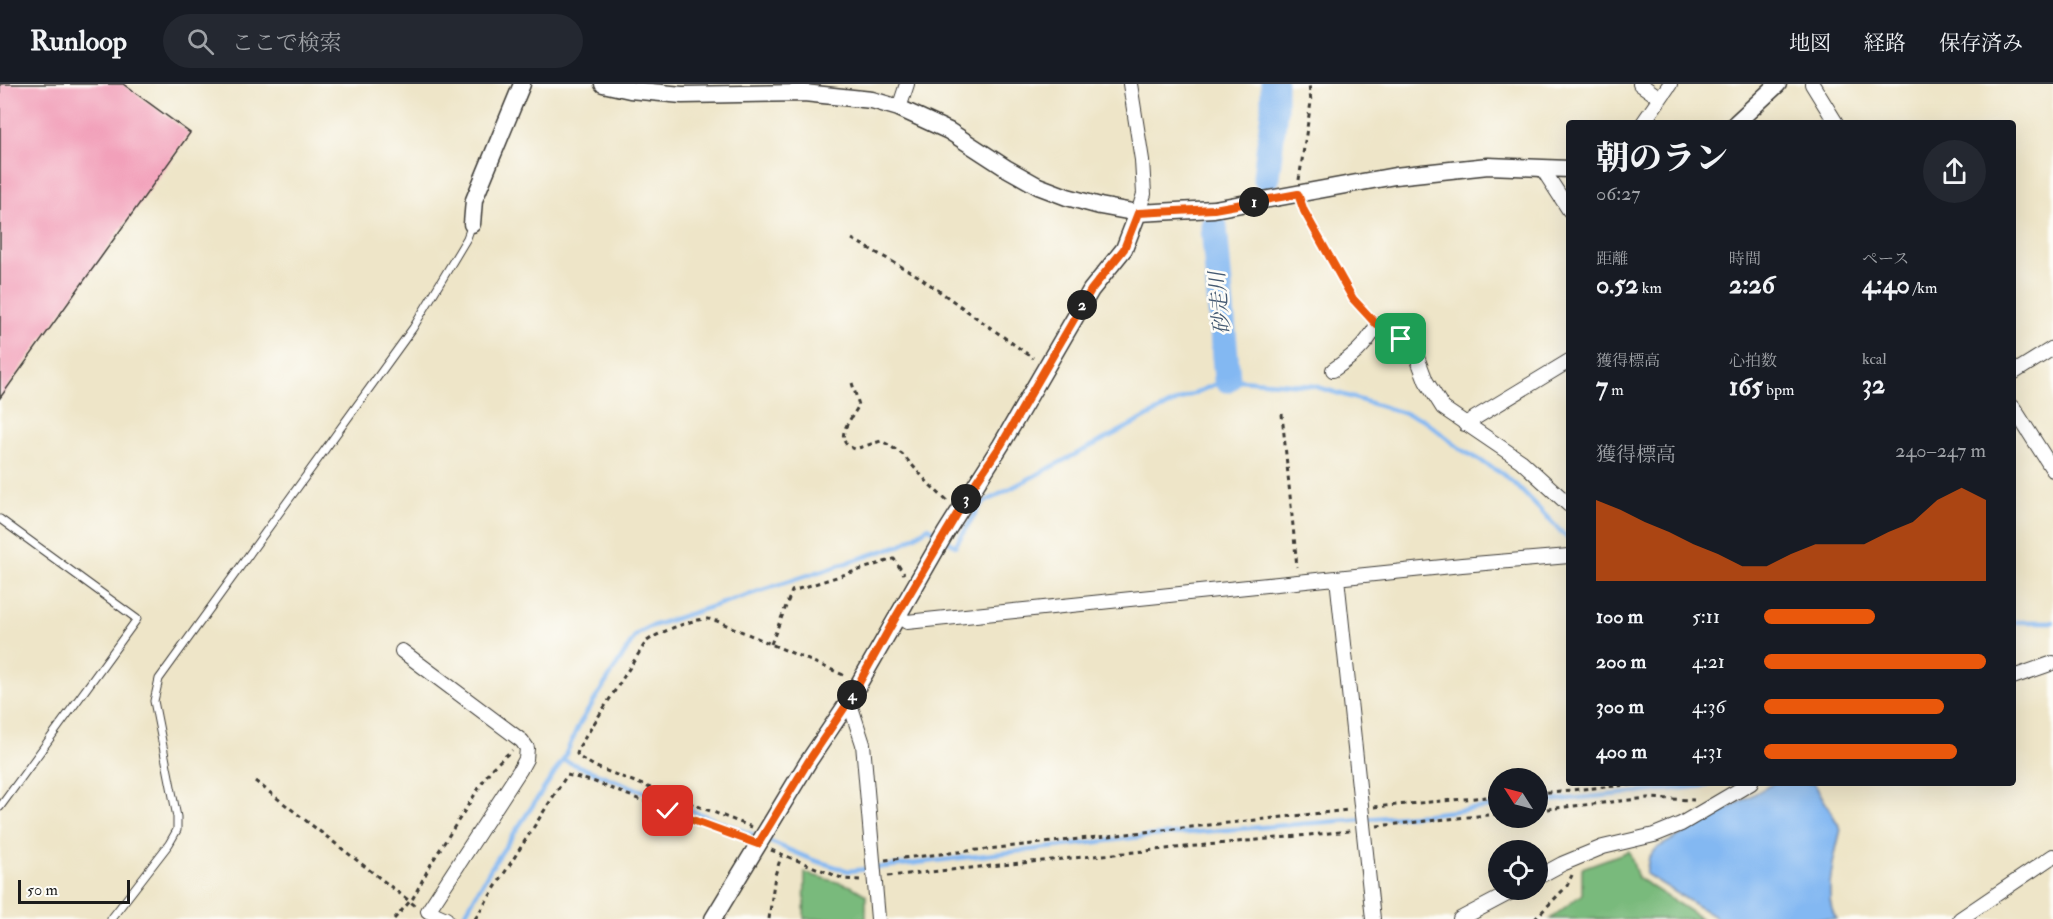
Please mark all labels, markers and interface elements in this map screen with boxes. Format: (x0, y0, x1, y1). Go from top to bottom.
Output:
search box (163, 14, 583, 68)
text: Runloop (30, 24, 127, 59)
icon: search (184, 25, 217, 58)
text: ここで検索 (232, 29, 342, 57)
text: 地図 (1789, 30, 1831, 57)
text: 経路 (1864, 30, 1906, 57)
text: 保存済み (1939, 30, 2023, 57)
text: 朝のラン (1596, 138, 1728, 179)
button: share (1923, 140, 1986, 203)
text: 06:27 (1596, 181, 1641, 206)
pin: 1 (1239, 187, 1269, 217)
text: 1 (1251, 192, 1257, 212)
text: 距離 (1596, 249, 1628, 269)
text: 時間 (1729, 249, 1761, 269)
text: ペース (1862, 249, 1909, 269)
water label: 砂走川 (1204, 268, 1236, 336)
text: 0.52 (1596, 269, 1638, 301)
text: 2:26 (1729, 269, 1775, 301)
text: 4:40 (1862, 269, 1910, 301)
text: km (1638, 278, 1662, 298)
text: /km (1910, 278, 1937, 298)
pin: 2 (1067, 290, 1097, 320)
text: 2 (1078, 295, 1086, 315)
pin (1375, 313, 1426, 364)
icon: arrive (1384, 322, 1417, 355)
text: kcal (1862, 349, 1887, 369)
text: 獲得標高 (1596, 351, 1660, 371)
text: 心拍数 (1729, 351, 1777, 371)
text: 32 (1862, 369, 1885, 401)
text: 7 (1596, 371, 1608, 403)
text: 165 (1729, 371, 1763, 403)
text: m (1608, 380, 1624, 400)
text: bpm (1763, 380, 1794, 400)
text: 240–247 m (1895, 438, 1986, 463)
text: 獲得標高 (1596, 442, 1676, 467)
pin: 3 (951, 484, 981, 514)
text: 3 (963, 489, 969, 509)
text: 100 m (1596, 604, 1643, 629)
text: 5:11 (1692, 604, 1720, 629)
text: 200 m (1596, 649, 1646, 674)
text: 4:21 (1692, 649, 1725, 674)
pin: 4 (837, 680, 867, 710)
text: 4 (848, 685, 856, 705)
text: 300 m (1596, 694, 1644, 719)
text: 4:36 (1692, 694, 1726, 719)
text: 400 m (1596, 739, 1647, 764)
text: 4:31 (1692, 739, 1723, 764)
north arrow (1488, 768, 1548, 828)
map controls (1488, 768, 1548, 900)
pin (642, 785, 693, 836)
icon: check (651, 794, 684, 827)
button: locate (1488, 840, 1548, 900)
scale bar (18, 877, 130, 904)
text: 50 m (27, 880, 58, 900)

